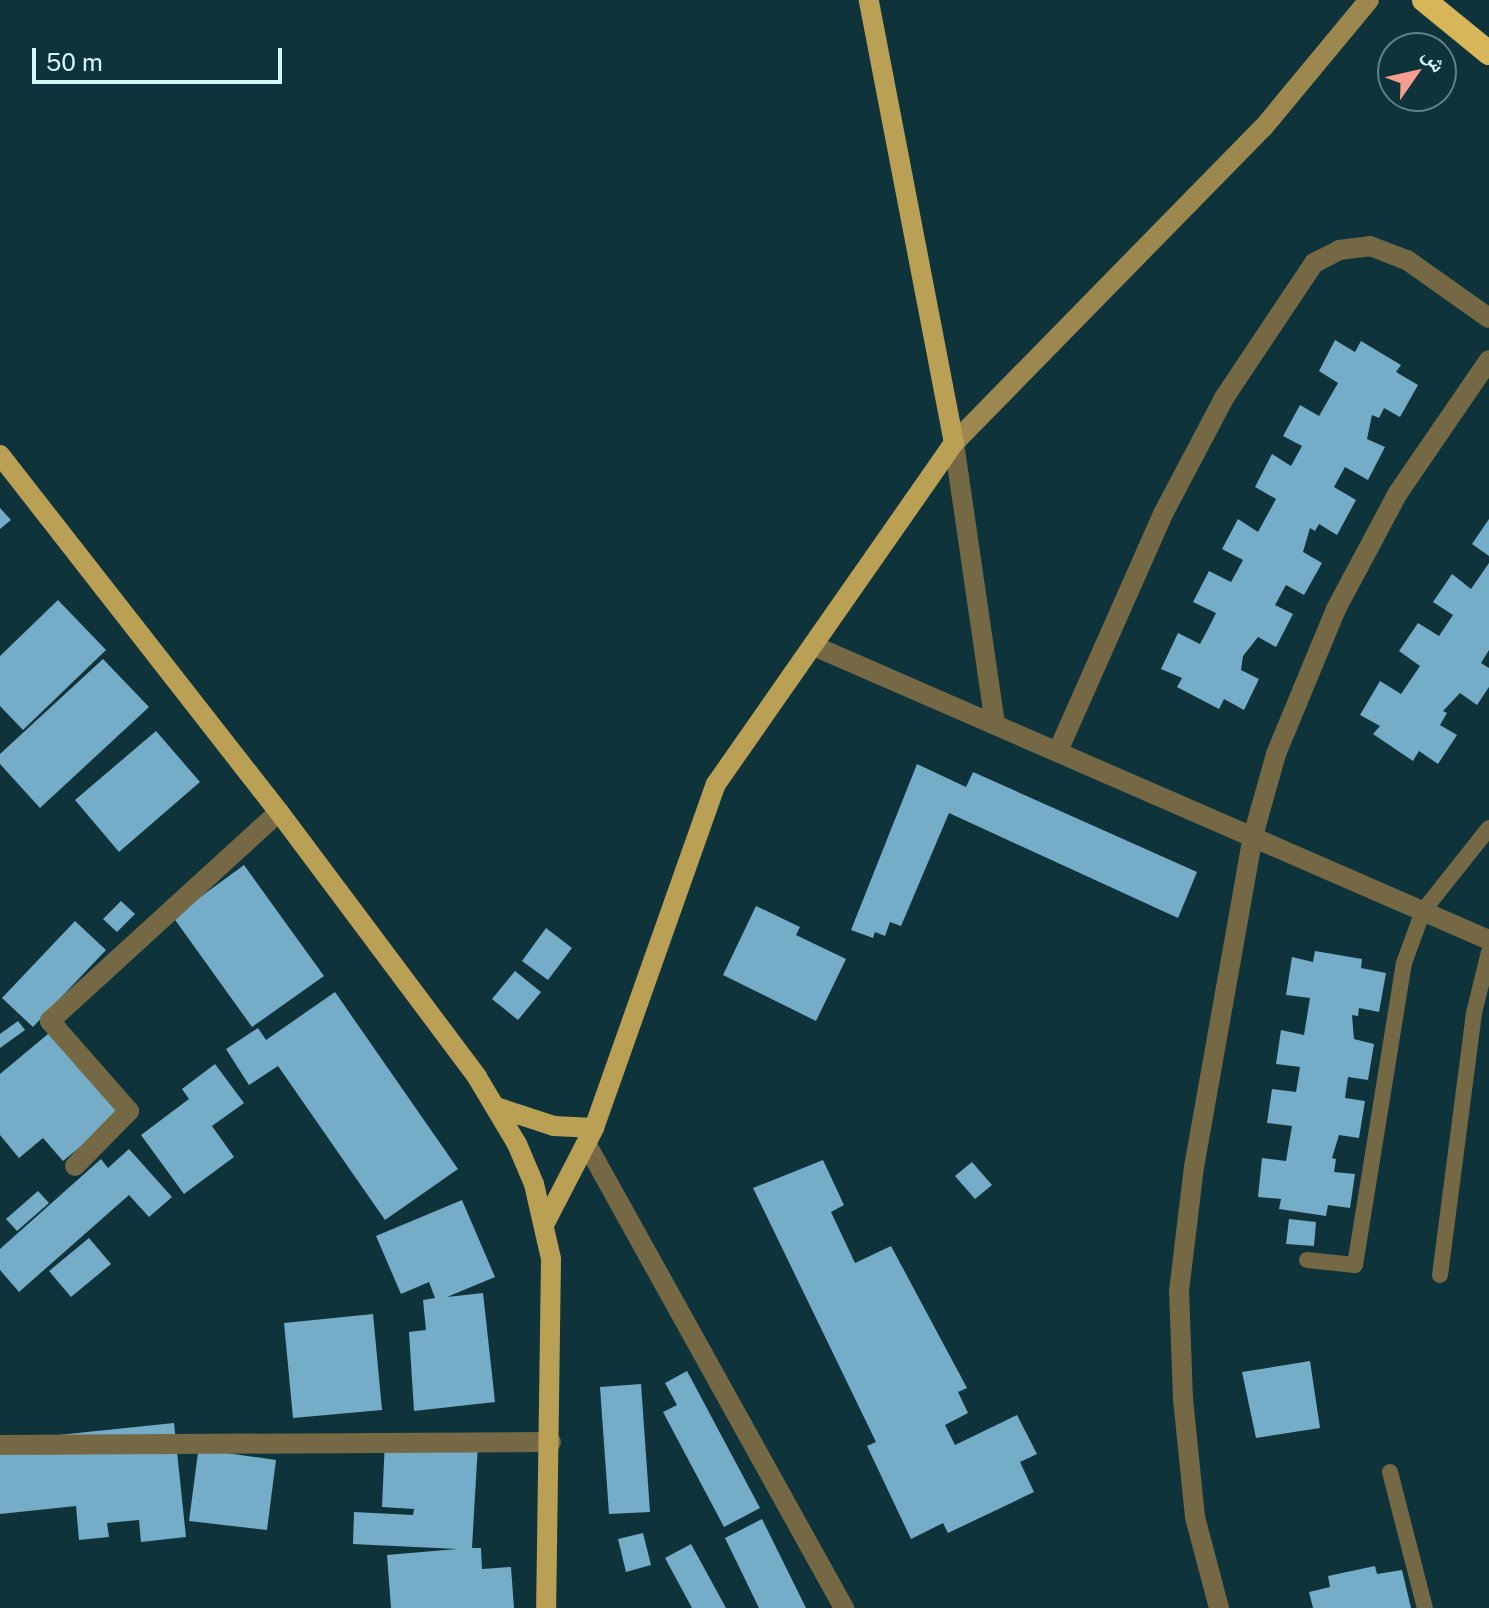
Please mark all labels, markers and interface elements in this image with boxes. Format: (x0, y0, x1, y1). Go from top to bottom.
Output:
scale bar (36, 32, 286, 82)
north arrow (1377, 32, 1457, 112)
text: ش (1418, 43, 1453, 77)
text: 50 m (46, 48, 103, 76)

